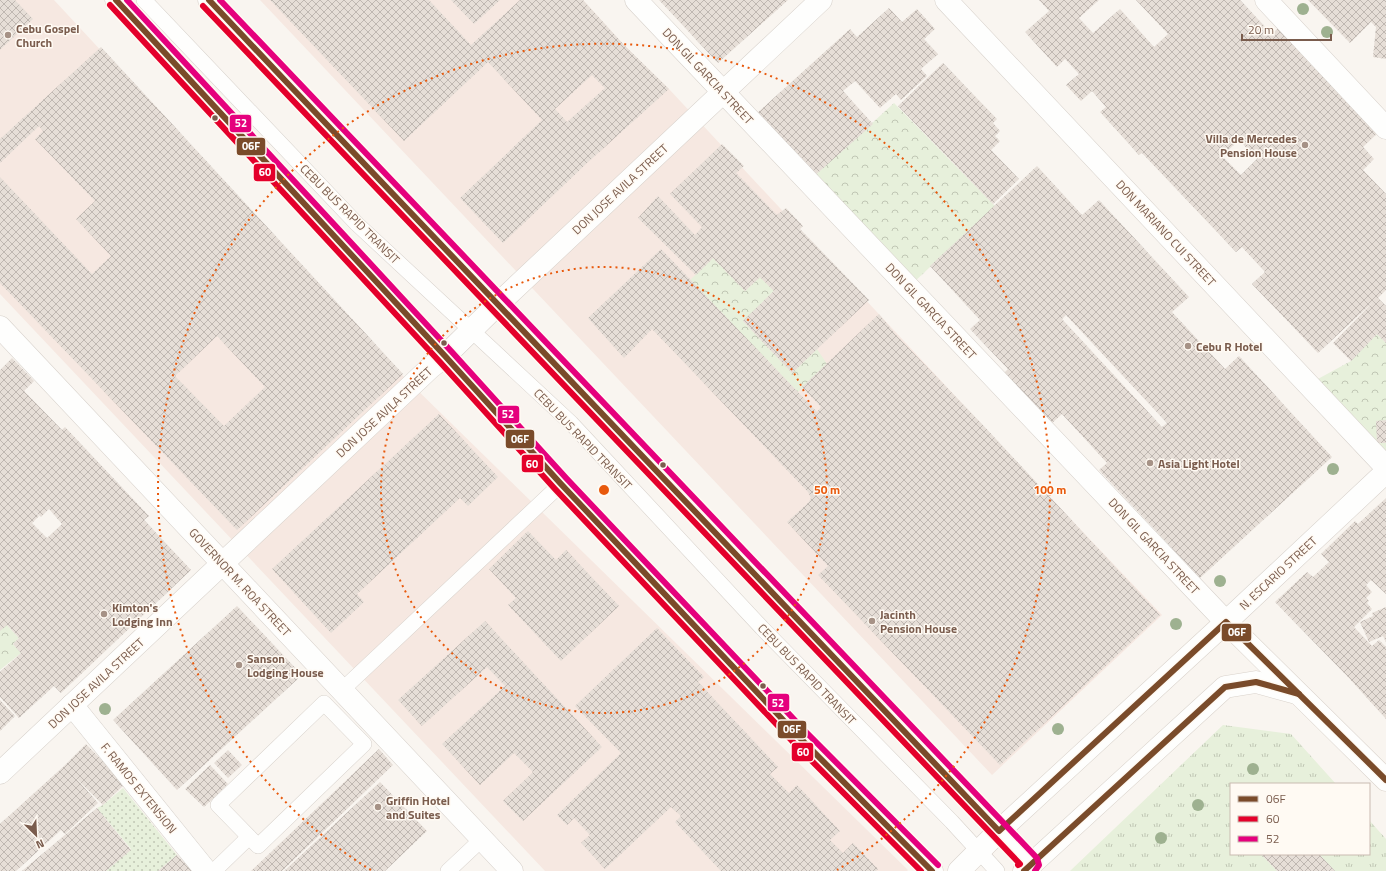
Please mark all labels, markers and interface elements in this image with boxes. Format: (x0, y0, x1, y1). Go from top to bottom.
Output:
scale bar (1242, 16, 1331, 42)
place label: Cebu Gospel Church (16, 19, 80, 52)
text: 20 m (1248, 20, 1274, 39)
street label: DON GIL GARCIA STREET (658, 23, 758, 129)
marker: Cebu Gospel Church (3, 30, 13, 40)
unlabelled marker (210, 113, 220, 123)
line badge: 52 (229, 114, 252, 133)
text: 52 (235, 115, 247, 131)
place label: Villa de Mercedes Pension House (1205, 129, 1297, 162)
line badge: 06F (236, 137, 266, 156)
text: 06F (242, 138, 260, 154)
street label: DON JOSE AVILA STREET (568, 139, 673, 239)
marker: Villa de Mercedes Pension House (1300, 140, 1310, 150)
street label: CEBU BUS RAPID TRANSIT (296, 160, 405, 269)
line badge: 60 (253, 163, 276, 182)
text: 60 (259, 164, 271, 180)
street label: DON MARIANO CUI STREET (1111, 176, 1221, 291)
street label: DON GIL GARCIA STREET (881, 258, 981, 364)
place label: Cebu R Hotel (1196, 337, 1263, 356)
unlabelled marker (439, 338, 449, 348)
marker: Cebu R Hotel (1183, 341, 1193, 351)
street label: DON JOSE AVILA STREET (332, 362, 437, 462)
street label: CEBU BUS RAPID TRANSIT (529, 384, 637, 495)
line badge: 52 (497, 405, 520, 424)
text: 52 (502, 406, 514, 422)
line badge: 06F (505, 429, 535, 449)
text: 06F (511, 431, 529, 447)
line badge: 60 (521, 454, 544, 473)
place label: Asia Light Hotel (1158, 454, 1240, 473)
text: 60 (526, 456, 538, 472)
marker: Asia Light Hotel (1145, 458, 1155, 468)
unlabelled marker (658, 460, 668, 470)
text: 50 m (814, 480, 840, 499)
text: 100 m (1034, 480, 1066, 499)
centre of rings (597, 483, 611, 497)
street label: DON GIL GARCIA STREET (1104, 493, 1204, 599)
street label: GOVERNOR M. ROA STREET (185, 523, 296, 641)
street label: N. ESCARIO STREET (1235, 531, 1322, 614)
place label: Kimton's Lodging Inn (112, 598, 173, 631)
place label: Jacinth Pension House (880, 605, 957, 638)
marker: Kimton's Lodging Inn (99, 609, 109, 619)
marker: Jacinth Pension House (867, 616, 877, 626)
street label: CEBU BUS RAPID TRANSIT (753, 619, 861, 730)
line badge: 06F (1221, 623, 1252, 642)
text: 06F (1228, 624, 1246, 640)
street label: DON JOSE AVILA STREET (44, 633, 149, 733)
place label: Sanson Lodging House (247, 649, 324, 682)
marker: Sanson Lodging House (234, 660, 244, 670)
unlabelled marker (758, 681, 768, 691)
line badge: 52 (767, 693, 790, 712)
text: 52 (772, 695, 784, 711)
line badge: 06F (777, 720, 807, 739)
text: 06F (783, 721, 801, 737)
street label: F. RAMOS EXTENSION (96, 738, 182, 838)
line badge: 60 (791, 742, 814, 762)
text: 60 (797, 744, 809, 760)
legend (1230, 783, 1370, 855)
text: 06F (1266, 789, 1286, 808)
place label: Griffin Hotel and Suites (386, 791, 450, 824)
marker: Griffin Hotel and Suites (373, 802, 383, 812)
text: 60 (1266, 809, 1280, 828)
north arrow (16, 815, 56, 855)
text: 52 (1266, 829, 1279, 848)
text: N (33, 835, 47, 853)

